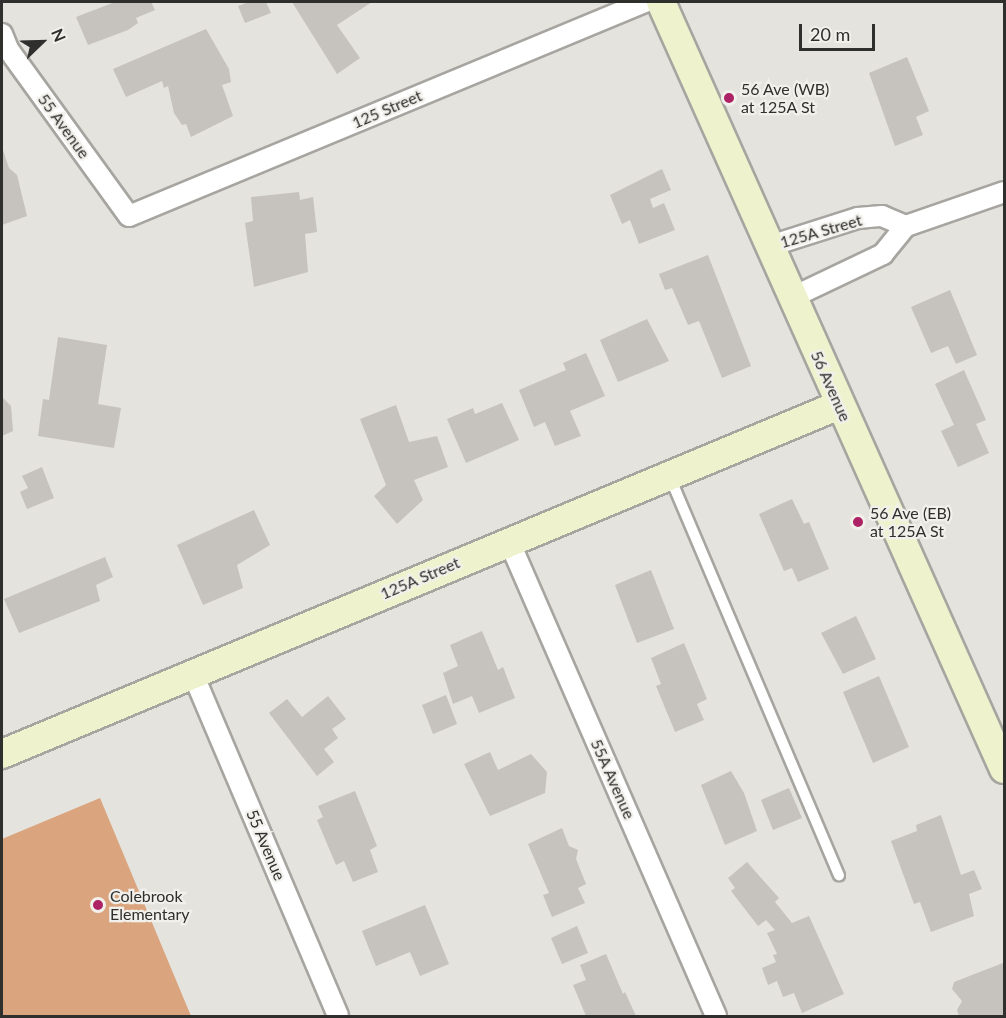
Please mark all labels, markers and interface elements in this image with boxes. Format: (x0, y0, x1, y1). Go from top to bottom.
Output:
north arrow (12, 12, 72, 72)
scale bar (802, 12, 878, 50)
text: 20 m (810, 23, 850, 45)
text: N (48, 25, 70, 44)
place label: 56 Ave (WB) at 125A St (741, 79, 830, 117)
street label: 125 Street (349, 86, 425, 132)
street label: 55 Avenue (34, 90, 94, 162)
marker: 56 Ave (WB) at 125A St (722, 91, 736, 105)
street label: 125A Street (778, 210, 864, 252)
street label: 56 Avenue (807, 348, 855, 424)
place label: 56 Ave (EB) at 125A St (870, 503, 952, 541)
marker: 56 Ave (EB) at 125A St (851, 515, 865, 529)
street label: 125A Street (377, 553, 463, 603)
street label: 55A Avenue (587, 736, 639, 822)
street label: 55 Avenue (242, 806, 290, 884)
place label: Colebrook Elementary (110, 886, 190, 924)
marker: Colebrook Elementary (91, 898, 105, 912)

